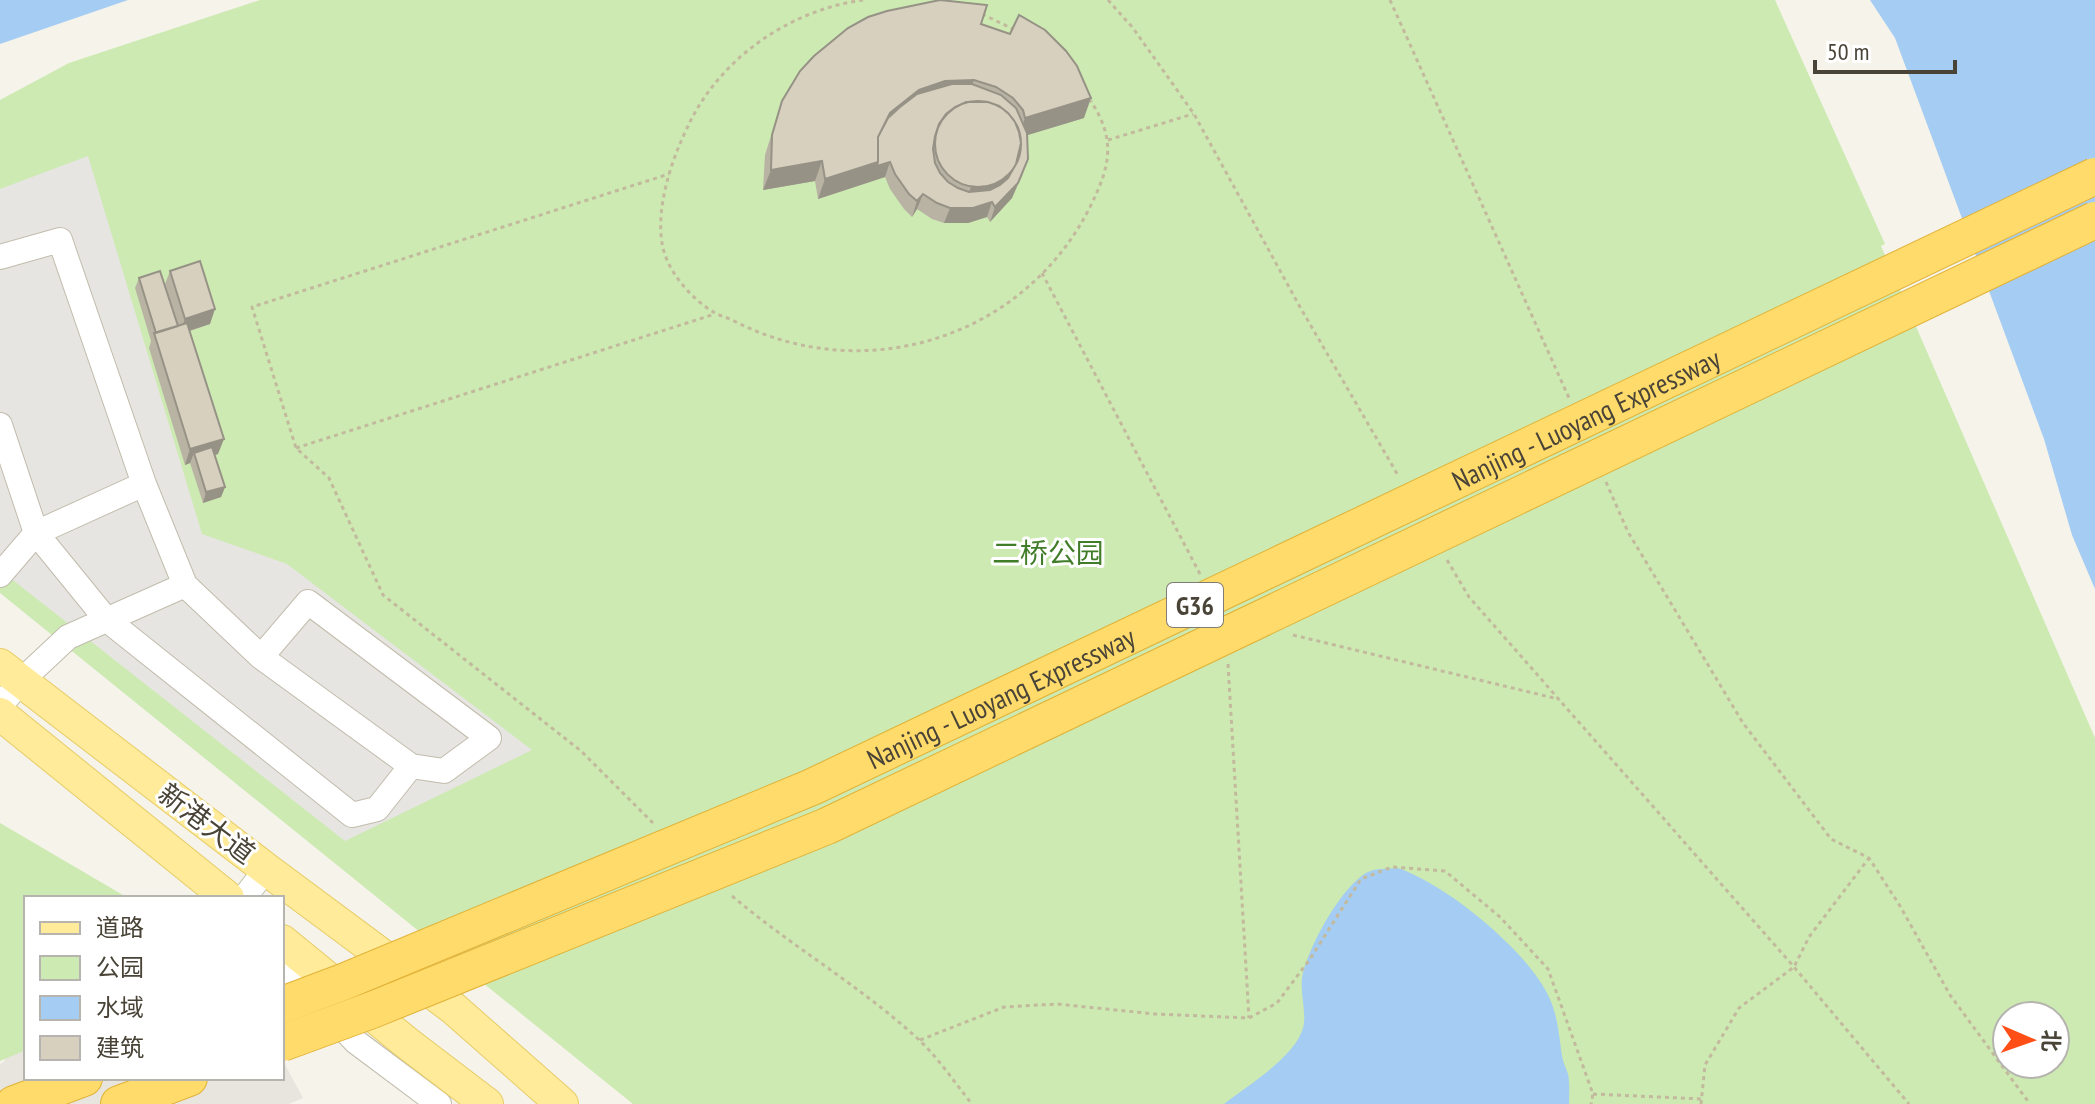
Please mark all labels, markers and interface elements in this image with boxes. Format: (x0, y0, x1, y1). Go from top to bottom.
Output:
scale bar (1815, 24, 1955, 74)
text: 50 m (1827, 36, 1869, 67)
street label: Nanjing - Luoyang Expressway (1446, 339, 1726, 498)
park label: 二桥公园 (992, 534, 1104, 571)
road number: G36 (1167, 583, 1223, 627)
street label: Nanjing - Luoyang Expressway (861, 617, 1141, 777)
street label: 新港大道 (151, 775, 263, 871)
legend (24, 896, 284, 1080)
text: 道路 (96, 912, 144, 943)
text: 公园 (96, 952, 144, 983)
text: 水域 (96, 992, 144, 1023)
north arrow (1991, 1000, 2071, 1080)
text: 北 (2037, 1029, 2065, 1052)
text: 建筑 (96, 1032, 144, 1063)

